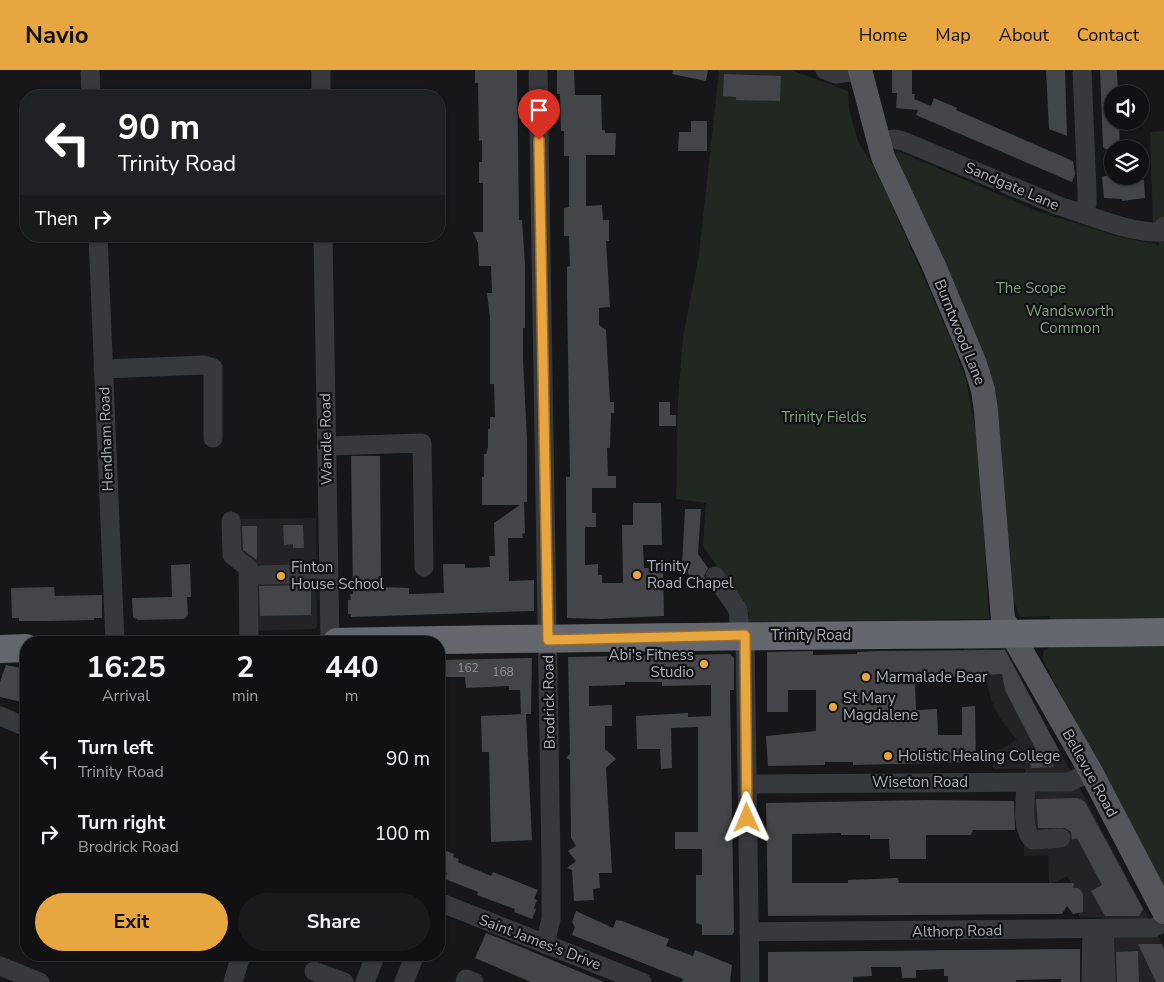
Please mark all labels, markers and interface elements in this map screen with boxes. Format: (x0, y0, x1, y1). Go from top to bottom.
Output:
text: Navio (25, 19, 89, 51)
text: Home (859, 23, 907, 47)
text: Map (935, 23, 971, 47)
text: About (999, 23, 1049, 47)
text: Contact (1077, 23, 1139, 47)
map controls (1104, 85, 1149, 185)
button: sound (1104, 85, 1149, 130)
pin (518, 89, 560, 140)
icon: arrive (525, 96, 553, 124)
text: 90 m (118, 104, 200, 151)
icon: left (35, 110, 100, 175)
button: layers (1104, 140, 1149, 185)
text: Trinity Road (118, 149, 236, 179)
street label: Sandgate Lane (962, 157, 1062, 215)
icon: right (88, 205, 116, 233)
text: Then (35, 206, 78, 232)
street label: Burntwood Lane (930, 276, 990, 388)
park label: The Scope (996, 278, 1066, 298)
park label: Wandsworth Common (1026, 301, 1114, 338)
street label: Hendham Road (94, 386, 118, 492)
street label: Wandle Road (315, 393, 337, 485)
park label: Trinity Fields (781, 407, 867, 427)
place label: Trinity Road Chapel (647, 556, 734, 593)
place label: Finton House School (291, 557, 385, 594)
marker: Trinity Road Chapel (631, 569, 643, 581)
marker: Finton House School (275, 570, 287, 582)
street label: Trinity Road (771, 625, 851, 645)
place label: Abi's Fitness Studio (609, 645, 694, 682)
text: 16:25 (86, 647, 166, 688)
text: 2 (236, 647, 254, 688)
text: 440 (325, 647, 379, 688)
street label: Brodrick Road (538, 655, 560, 749)
marker: Abi's Fitness Studio (698, 658, 710, 670)
house number: 162 (457, 660, 479, 676)
house number: 168 (492, 664, 514, 680)
place label: Marmalade Bear (876, 667, 988, 687)
marker: Marmalade Bear (860, 671, 872, 683)
text: Arrival (102, 685, 150, 707)
text: min (232, 685, 258, 707)
text: m (345, 685, 359, 707)
place label: St Mary Magdalene (843, 688, 918, 725)
marker: St Mary Magdalene (827, 701, 839, 713)
street label: Bellevue Road (1058, 725, 1122, 821)
text: Turn left (78, 735, 153, 761)
icon: left (35, 745, 63, 773)
text: 90 m (386, 746, 430, 772)
place label: Holistic Healing College (898, 746, 1060, 766)
marker: Holistic Healing College (882, 750, 894, 762)
text: Trinity Road (78, 761, 164, 783)
street label: Wiseton Road (872, 772, 968, 792)
position arrow (720, 791, 772, 843)
text: Turn right (78, 810, 165, 836)
icon: right (35, 820, 63, 848)
text: 100 m (375, 821, 430, 847)
text: Brodrick Road (78, 836, 179, 858)
button: Exit (35, 893, 228, 951)
button: Share (238, 893, 430, 951)
street label: Saint James's Drive (476, 910, 604, 974)
street label: Althorp Road (912, 920, 1002, 942)

